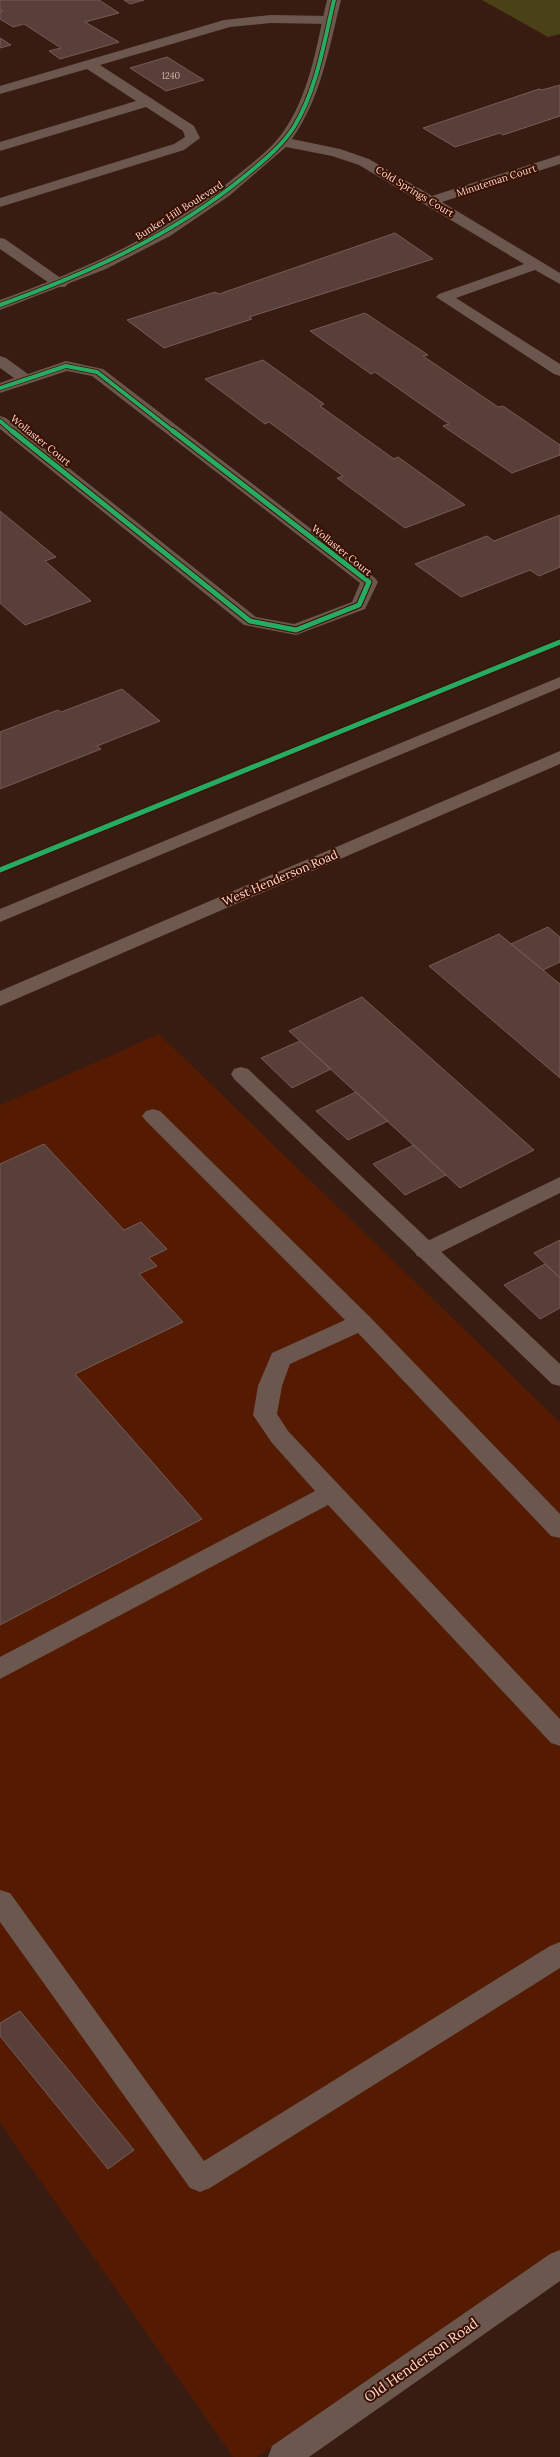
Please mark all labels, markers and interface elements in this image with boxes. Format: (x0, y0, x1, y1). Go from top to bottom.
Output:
house number: 1240 (162, 70, 181, 81)
street label: Minuteman Court (455, 161, 538, 200)
street label: Cold Springs Court (373, 163, 456, 220)
street label: Bunker Hill Boulevard (133, 178, 226, 243)
street label: Wollaster Court (8, 412, 74, 469)
street label: Wollaster Court (309, 522, 375, 579)
street label: West Henderson Road (220, 846, 340, 909)
street label: Old Henderson Road (361, 2314, 481, 2406)

